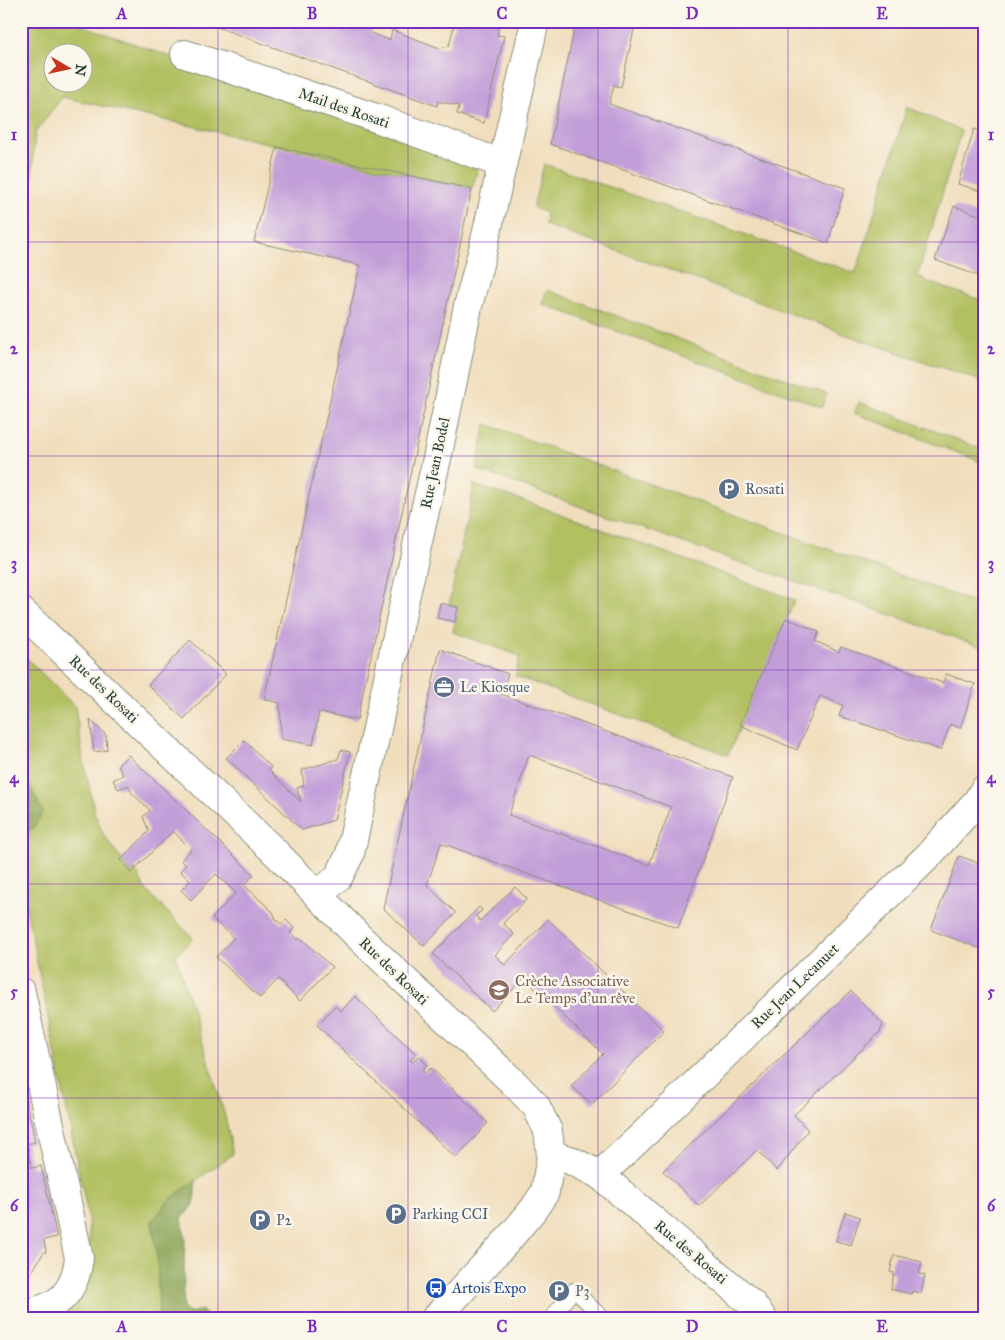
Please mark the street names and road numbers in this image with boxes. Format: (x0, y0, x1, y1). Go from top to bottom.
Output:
street label: Mail des Rosati (296, 84, 392, 132)
street label: Rue Jean Bodel (417, 415, 455, 511)
street label: Rue des Rosati (65, 651, 143, 727)
street label: Rue des Rosati (355, 933, 433, 1009)
street label: Rue Jean Lecanuet (747, 939, 844, 1033)
street label: Rue des Rosati (651, 1216, 731, 1288)

